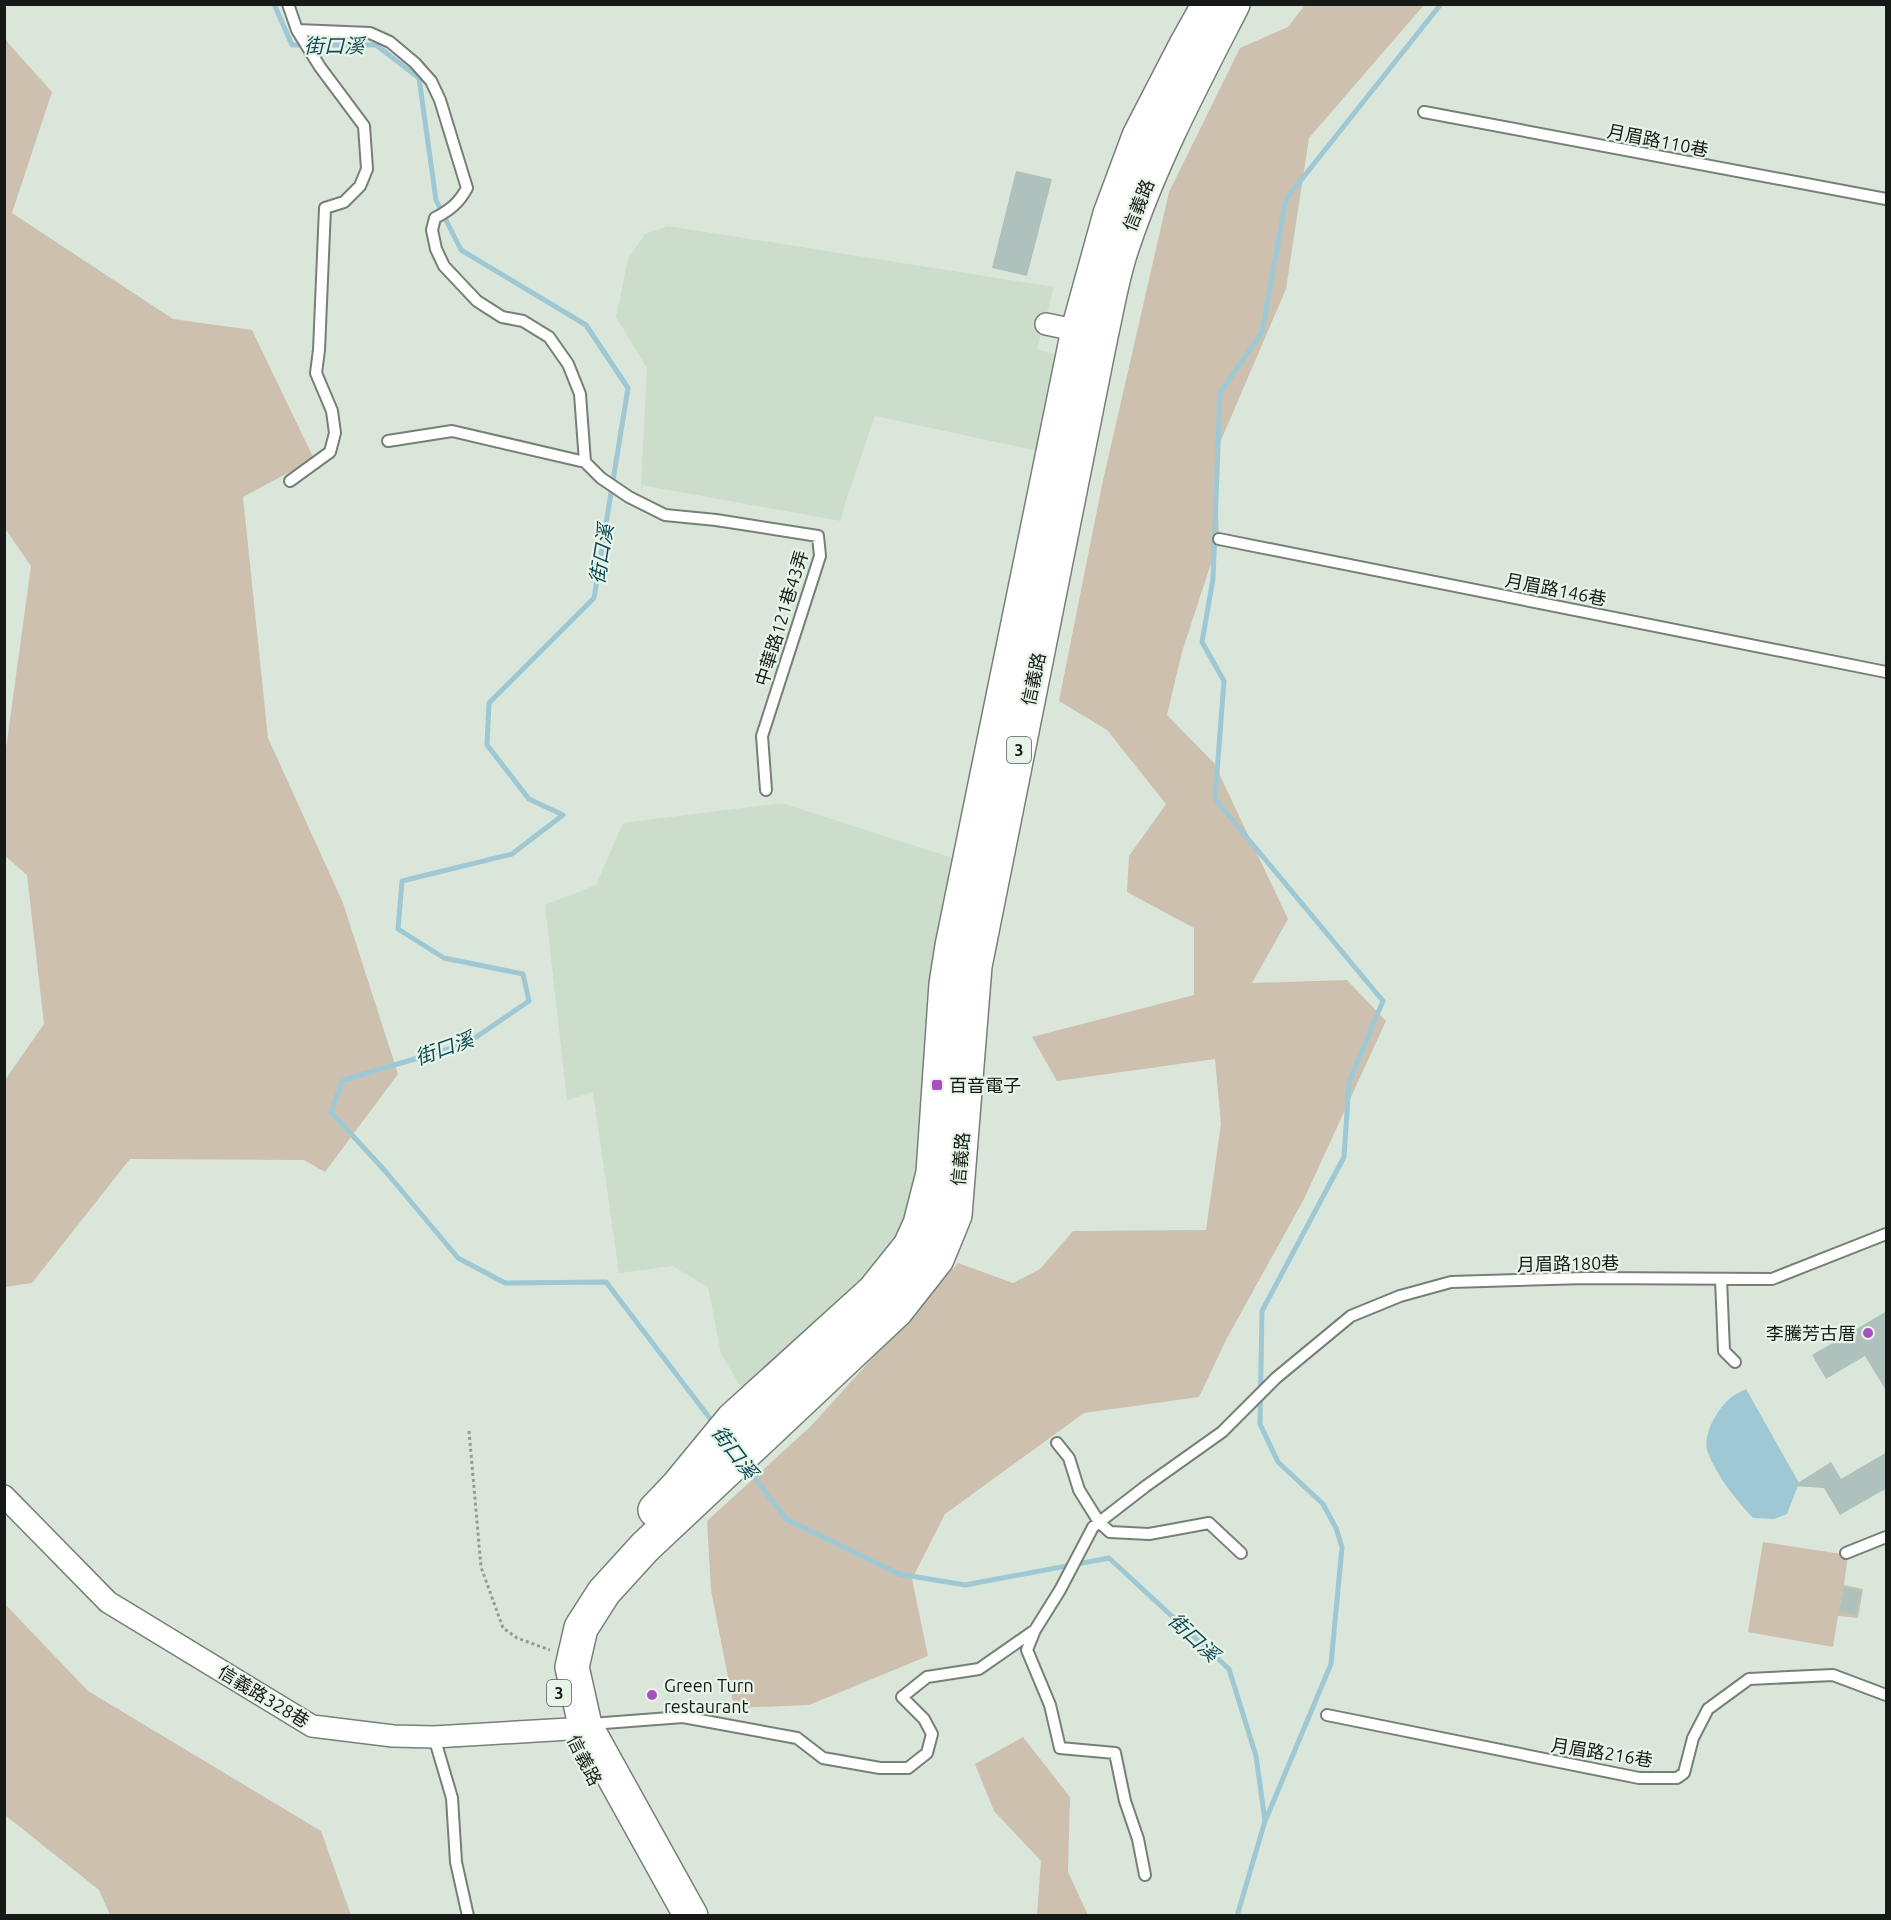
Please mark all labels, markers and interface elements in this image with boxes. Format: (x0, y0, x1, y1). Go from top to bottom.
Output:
water label: 街口溪 (304, 34, 367, 57)
street label: 月眉路110巷 (1606, 120, 1710, 160)
street label: 信義路 (1119, 176, 1157, 234)
water label: 街口溪 (585, 520, 618, 585)
street label: 中華路121巷43弄 (751, 548, 811, 688)
street label: 月眉路146巷 (1504, 569, 1608, 609)
street label: 信義路 (1018, 651, 1048, 707)
road number: 3 (1007, 737, 1031, 763)
water label: 街口溪 (412, 1026, 479, 1069)
place label: 百音電子 (949, 1075, 1021, 1095)
marker: 百音電子 (930, 1078, 944, 1092)
street label: 信義路 (948, 1131, 972, 1187)
street label: 月眉路180巷 (1517, 1252, 1619, 1274)
place label: 李騰芳古厝 (1766, 1323, 1856, 1343)
marker: 李騰芳古厝 (1861, 1326, 1875, 1340)
water label: 街口溪 (708, 1421, 764, 1485)
water label: 街口溪 (1164, 1608, 1226, 1668)
street label: 信義路328巷 (215, 1661, 313, 1731)
place label: Green Turn restaurant (664, 1675, 754, 1716)
road number: 3 (547, 1680, 571, 1706)
marker: Green Turn restaurant (645, 1688, 659, 1702)
street label: 信義路 (564, 1731, 606, 1789)
street label: 月眉路216巷 (1550, 1734, 1654, 1770)

